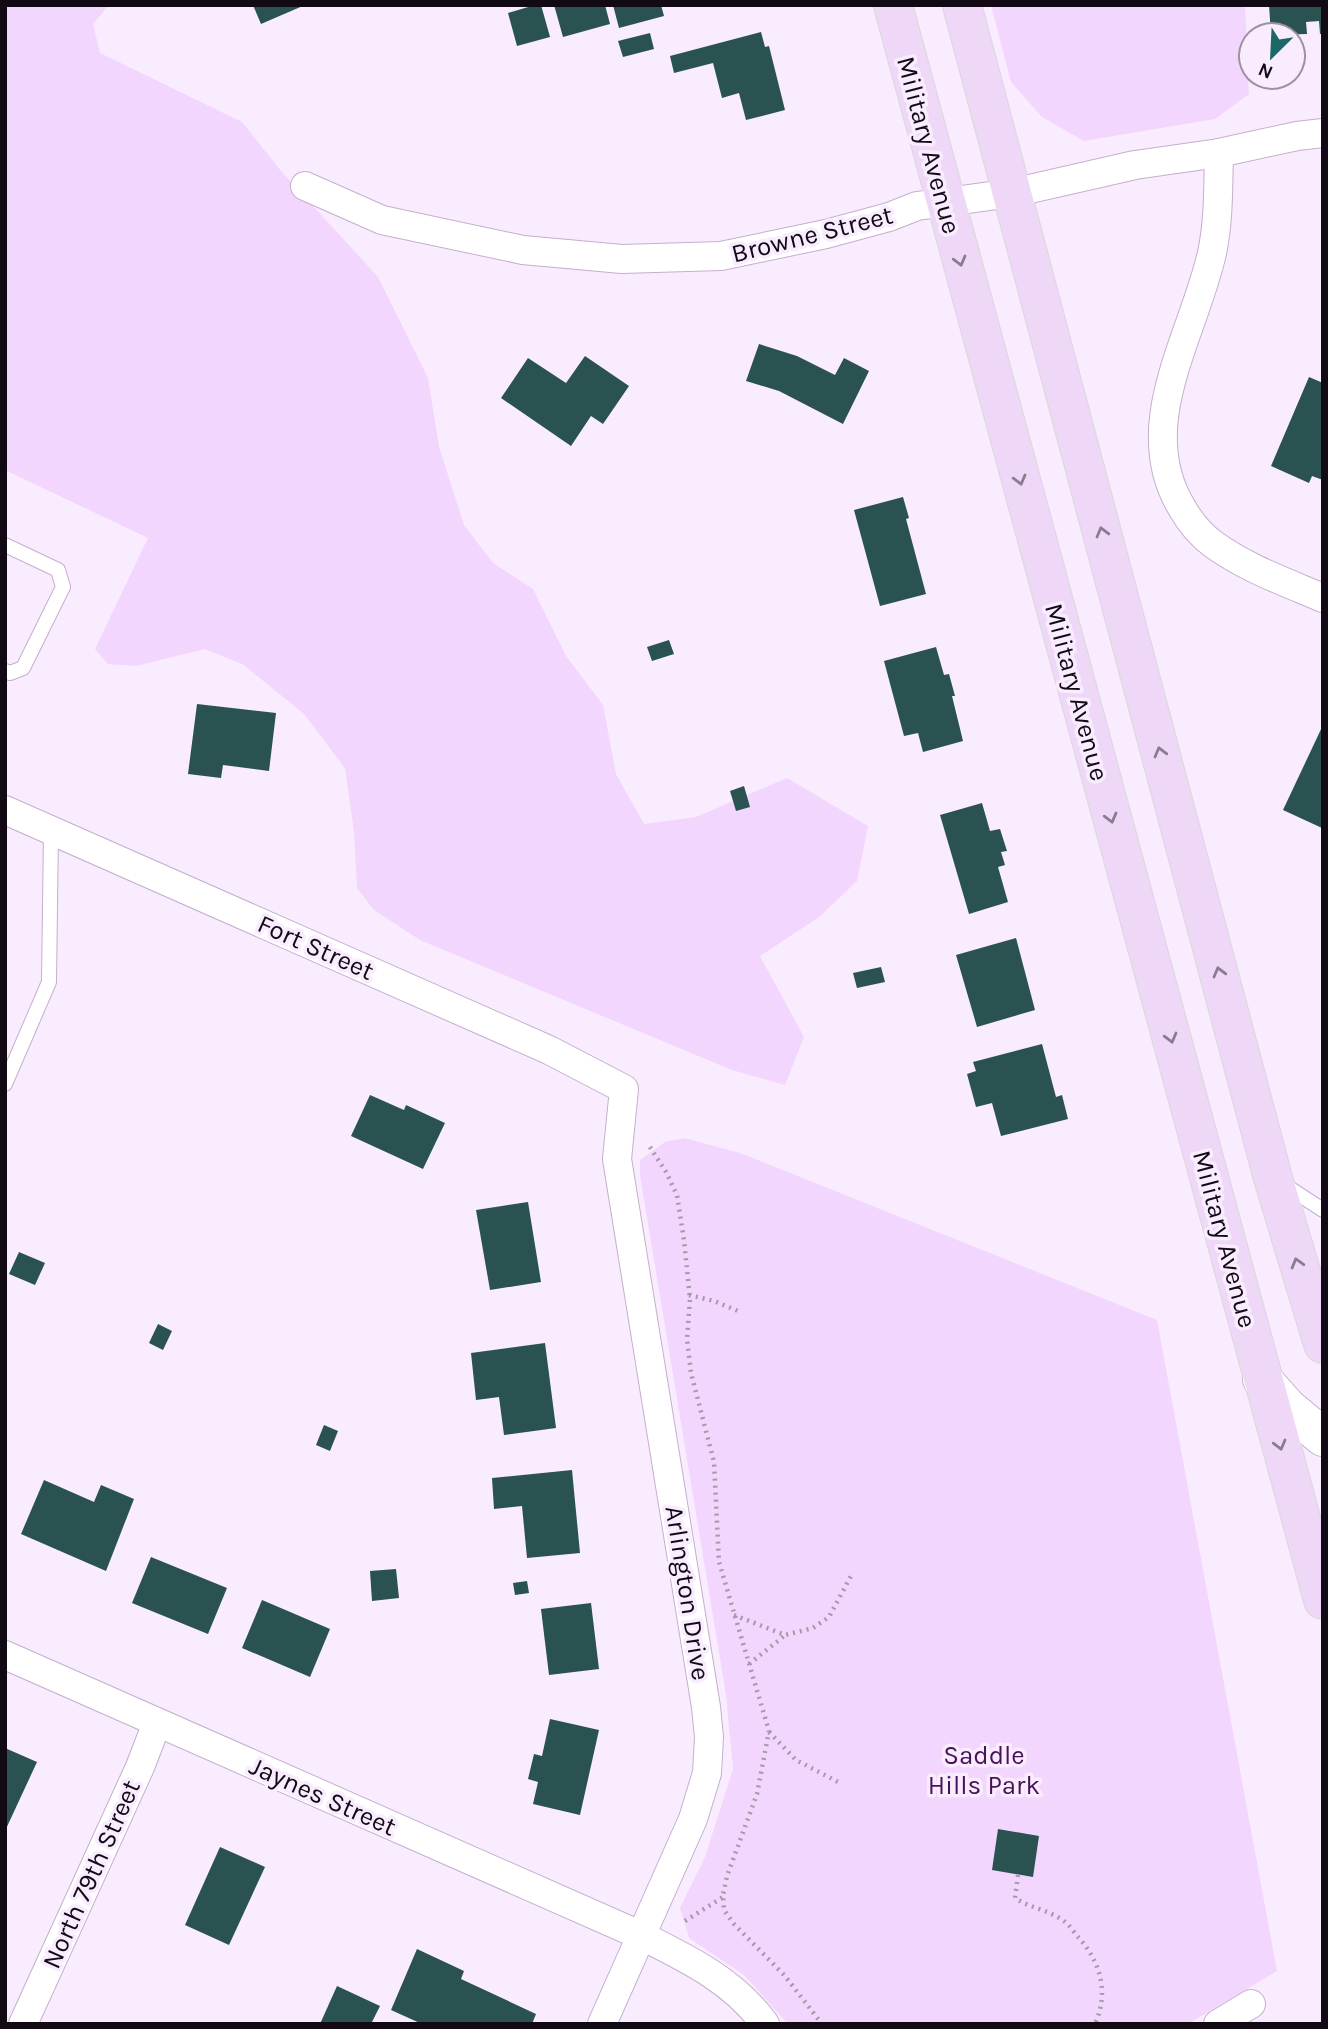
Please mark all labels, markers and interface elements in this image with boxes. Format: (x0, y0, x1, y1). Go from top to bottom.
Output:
north arrow (1237, 21, 1307, 91)
street label: Military Avenue (890, 53, 967, 237)
text: N (1255, 58, 1276, 83)
street label: Browne Street (728, 199, 896, 270)
one-way arrow (952, 255, 966, 267)
one-way arrow (1011, 474, 1026, 486)
one-way arrow (1096, 527, 1110, 539)
street label: Military Avenue (1038, 600, 1115, 784)
one-way arrow (1154, 746, 1168, 758)
one-way arrow (1103, 812, 1117, 824)
street label: Fort Street (253, 908, 379, 987)
one-way arrow (1212, 966, 1227, 978)
one-way arrow (1163, 1032, 1177, 1044)
street label: Military Avenue (1186, 1147, 1263, 1331)
one-way arrow (1291, 1257, 1306, 1269)
one-way arrow (1272, 1438, 1286, 1450)
street label: Arlington Drive (658, 1504, 717, 1683)
park label: Saddle Hills Park (928, 1740, 1040, 1801)
street label: Jaynes Street (245, 1750, 401, 1843)
street label: North 79th Street (36, 1775, 147, 1973)

